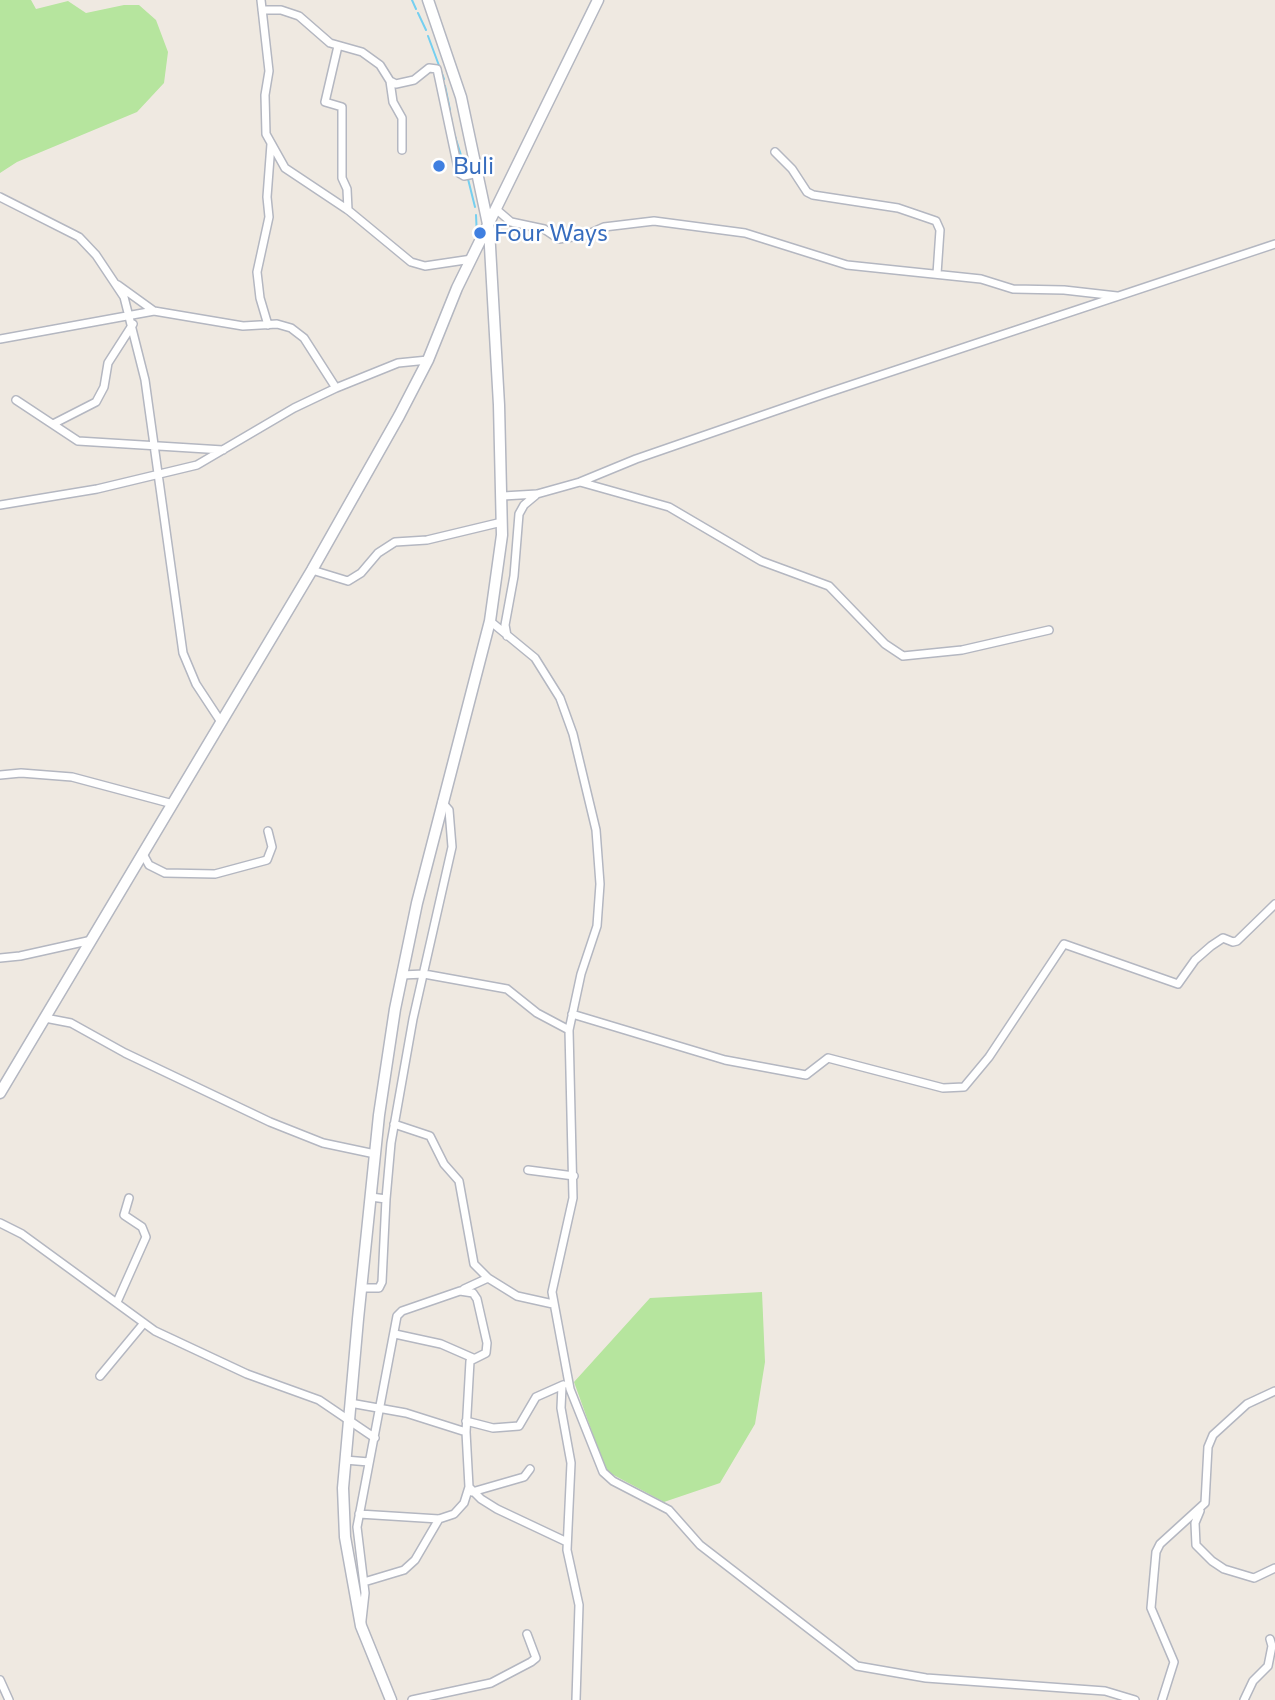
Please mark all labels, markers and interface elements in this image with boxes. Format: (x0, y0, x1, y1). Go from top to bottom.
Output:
place label: Buli (453, 152, 494, 180)
marker: Buli (431, 158, 447, 174)
place label: Four Ways (494, 219, 608, 247)
marker: Four Ways (472, 225, 488, 241)

